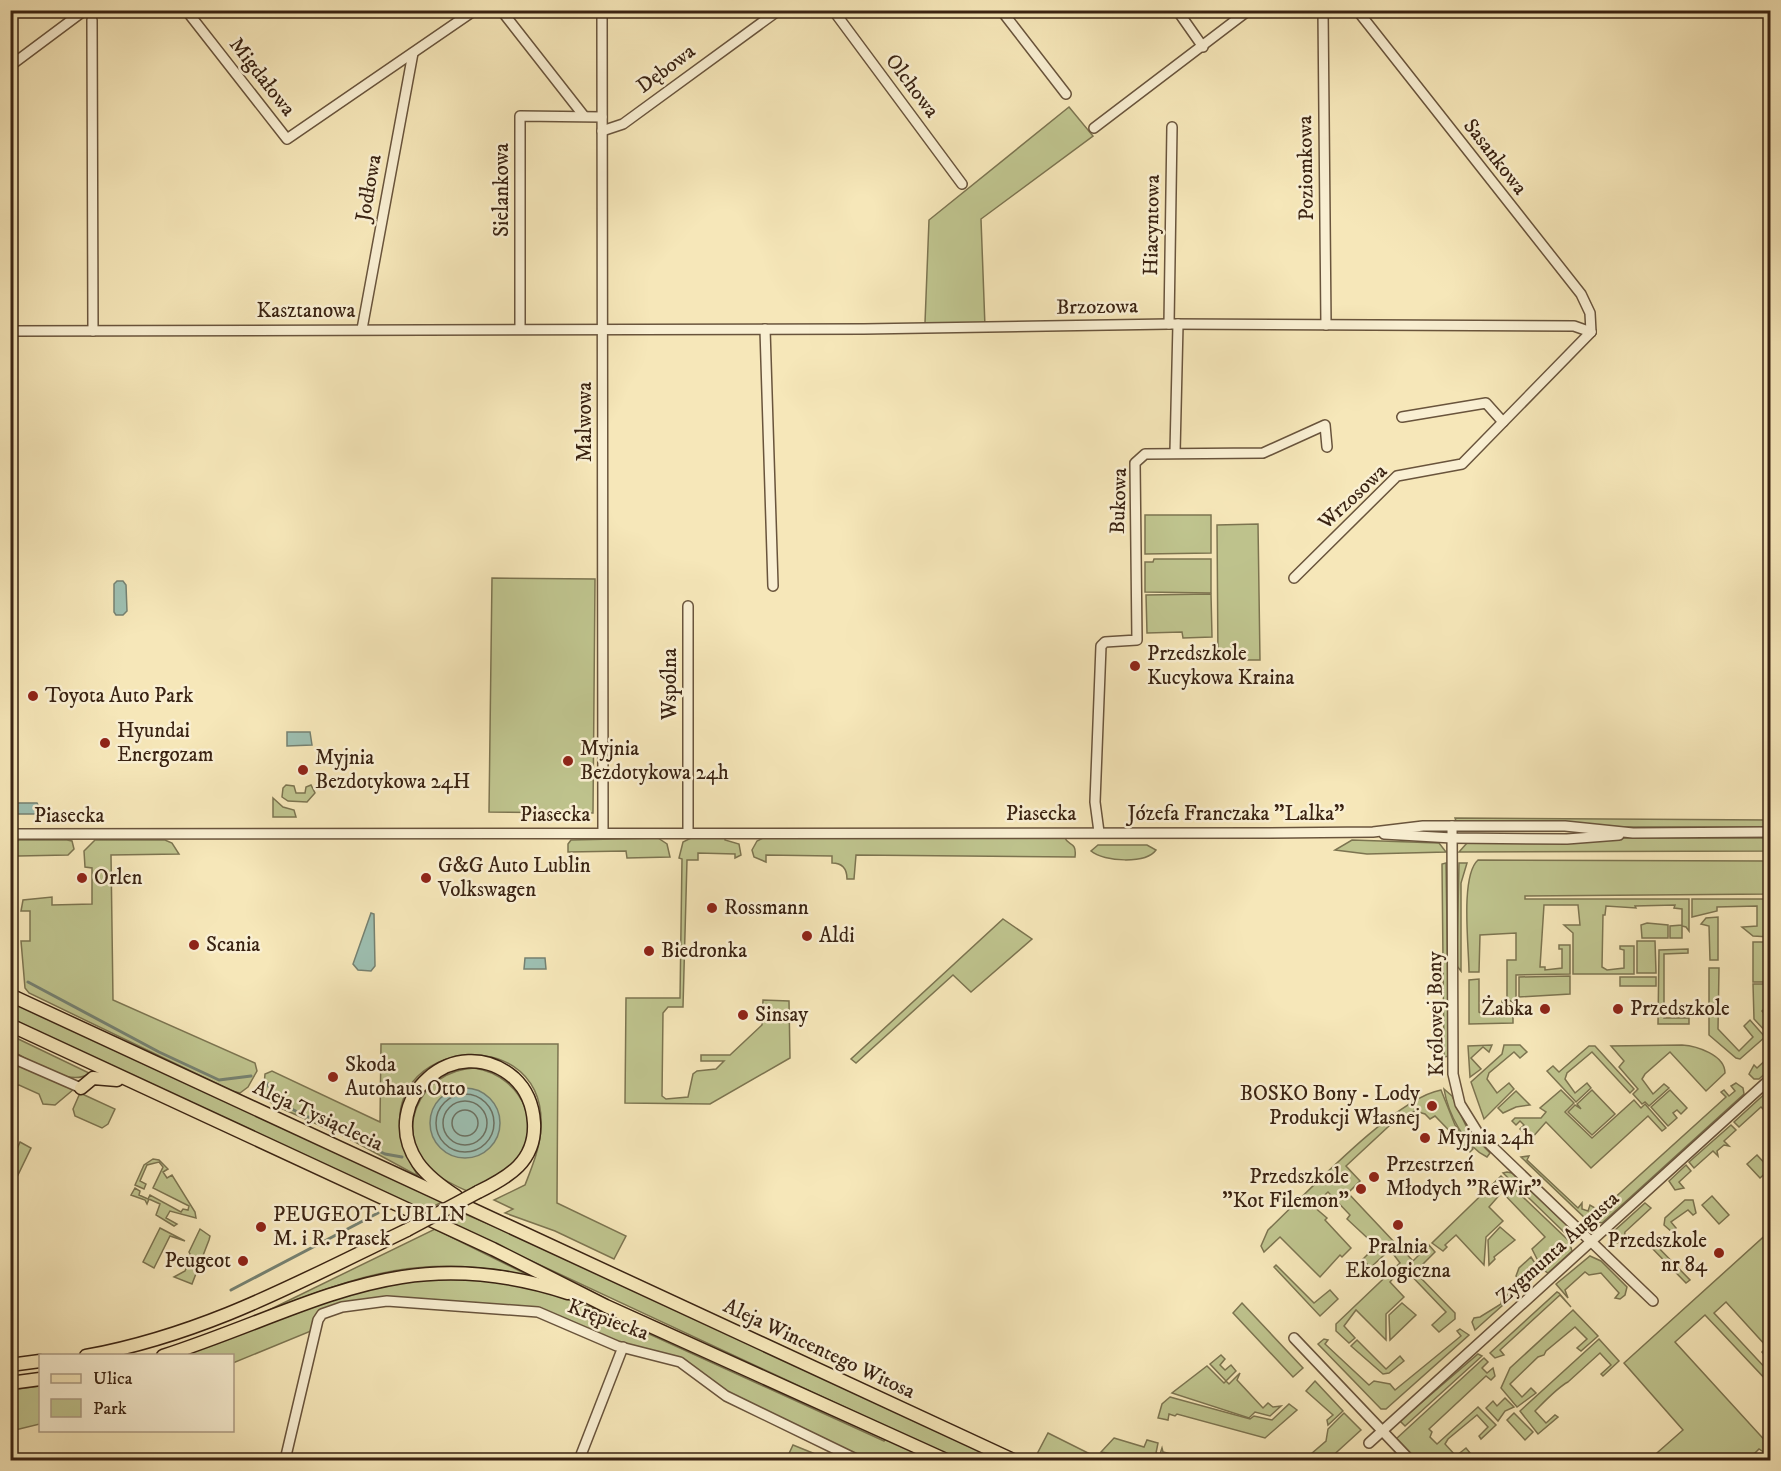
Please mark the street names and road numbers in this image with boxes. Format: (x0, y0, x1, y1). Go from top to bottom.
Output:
street label: Migdałowa (223, 32, 301, 122)
street label: Dębowa (632, 38, 701, 99)
street label: Olchowa (880, 49, 945, 123)
street label: Sasankowa (1457, 114, 1533, 200)
street label: Poziomkowa (1292, 115, 1320, 221)
street label: Sielankowa (489, 143, 515, 237)
street label: Jodłowa (350, 152, 388, 225)
street label: Hiacyntowa (1138, 174, 1166, 276)
street label: Brzozowa (1056, 293, 1138, 321)
street label: Kasztanowa (257, 298, 356, 324)
street label: Malwowa (572, 382, 598, 462)
street label: Wrzosowa (1312, 459, 1393, 536)
street label: Bukowa (1105, 467, 1133, 535)
street label: Wspólna (657, 648, 683, 721)
street label: Piasecka (1006, 801, 1076, 827)
street label: Józefa Franczaka "Lalka" (1126, 801, 1344, 827)
street label: Piasecka (520, 802, 590, 828)
street label: Piasecka (34, 803, 104, 829)
street label: Królowej Bony (1422, 950, 1450, 1077)
street label: Aleja Tysiąclecia (249, 1075, 387, 1157)
street label: Zygmunta Augusta (1491, 1186, 1625, 1310)
street label: Krępiecka (564, 1293, 652, 1347)
street label: Aleja Wincentego Witosa (719, 1293, 919, 1405)

